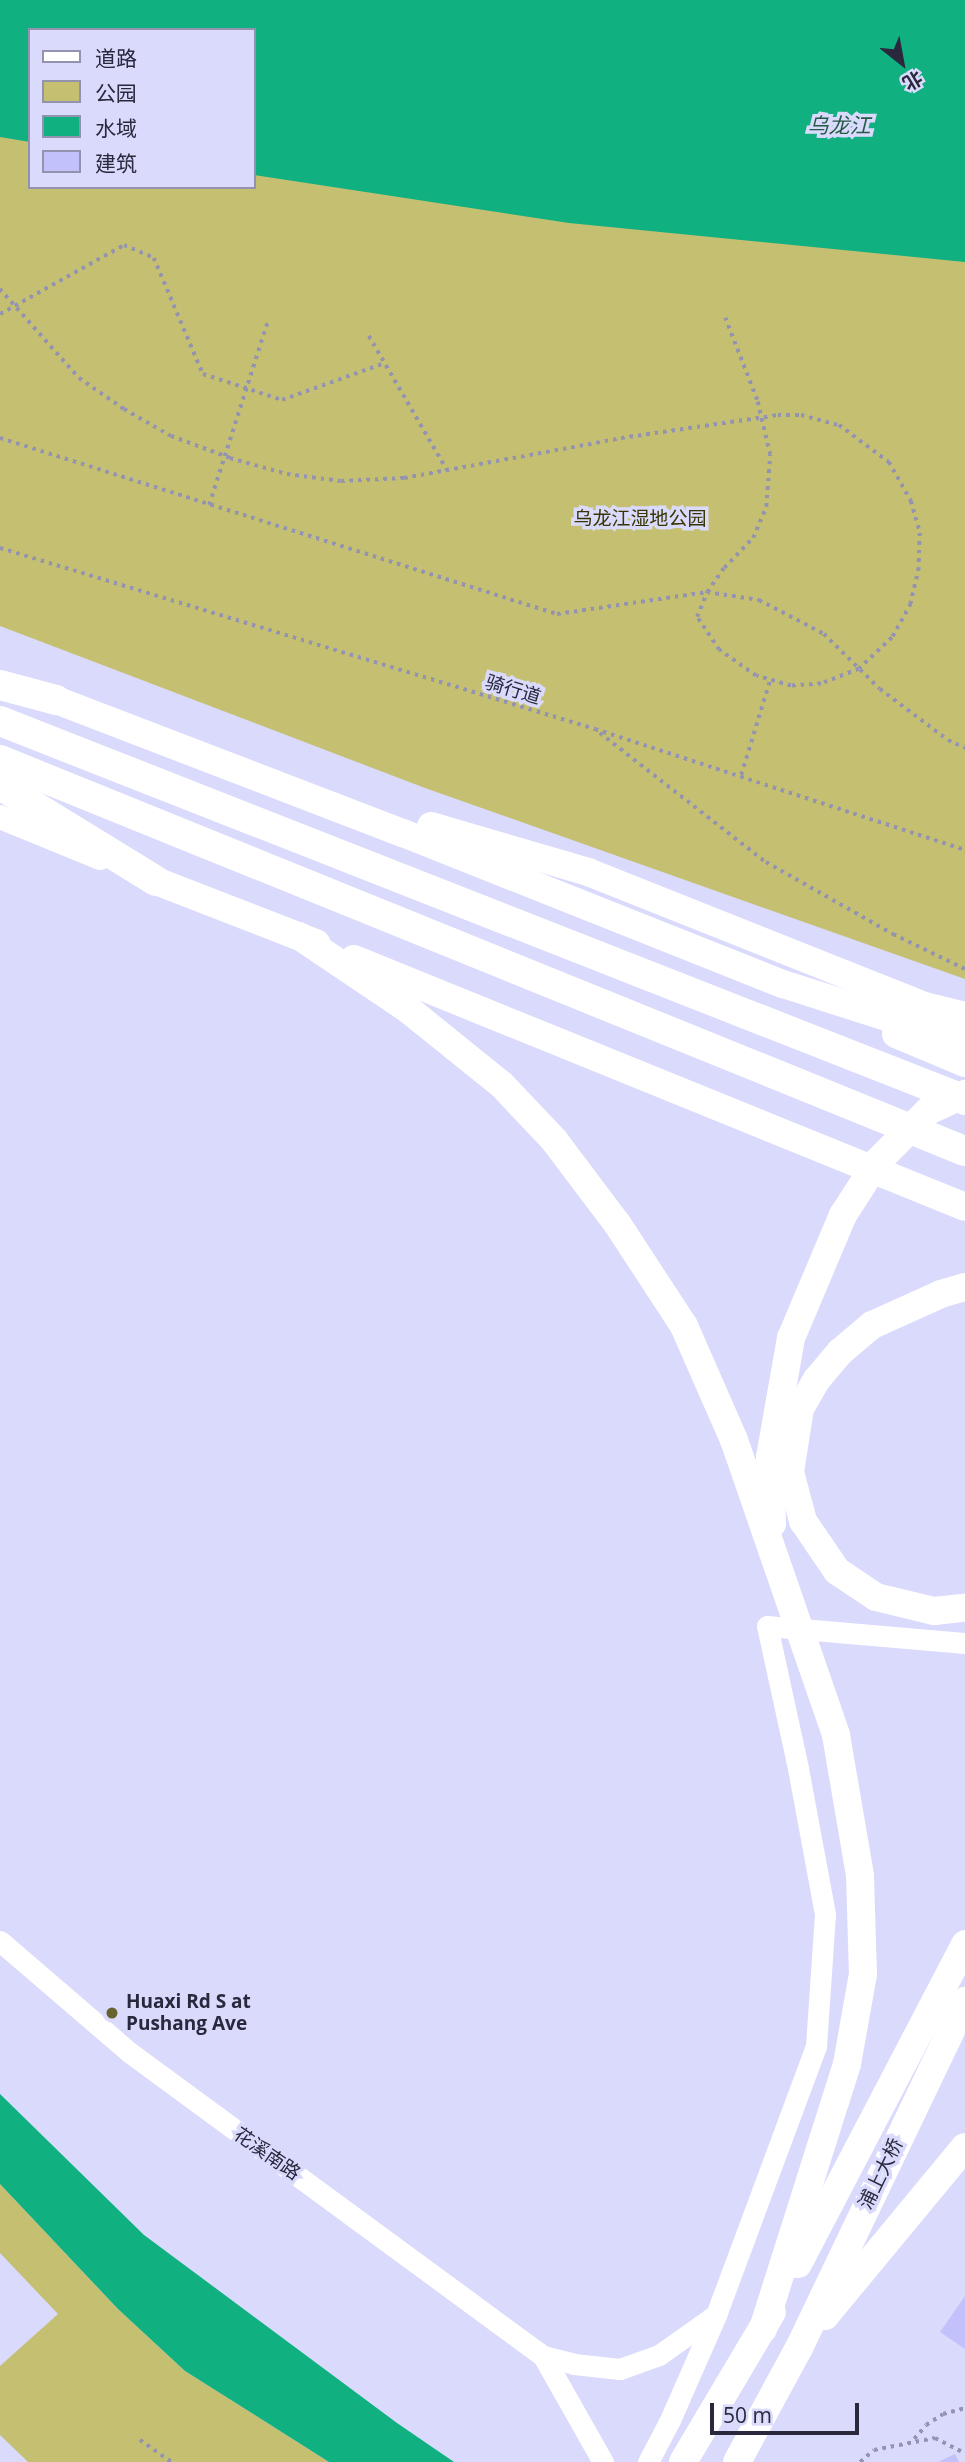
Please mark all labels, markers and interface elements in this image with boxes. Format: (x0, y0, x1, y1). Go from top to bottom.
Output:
legend (28, 28, 256, 189)
north arrow (867, 28, 937, 98)
text: 道路 (95, 44, 137, 72)
text: 北 (898, 65, 928, 97)
text: 公园 (95, 79, 137, 107)
water label: 乌龙江 (808, 112, 870, 138)
text: 水域 (95, 114, 137, 142)
text: 建筑 (95, 149, 137, 177)
park label: 乌龙江湿地公园 (574, 508, 706, 530)
street label: 骑行道 (482, 671, 544, 709)
place label: Huaxi Rd S at Pushang Ave (126, 1991, 251, 2035)
marker: Huaxi Rd S at Pushang Ave (104, 2005, 120, 2021)
street label: 花溪南路 (229, 2123, 305, 2185)
street label: 浦上大桥 (854, 2135, 908, 2213)
scale bar (713, 2388, 862, 2432)
text: 50 m (723, 2401, 772, 2429)

